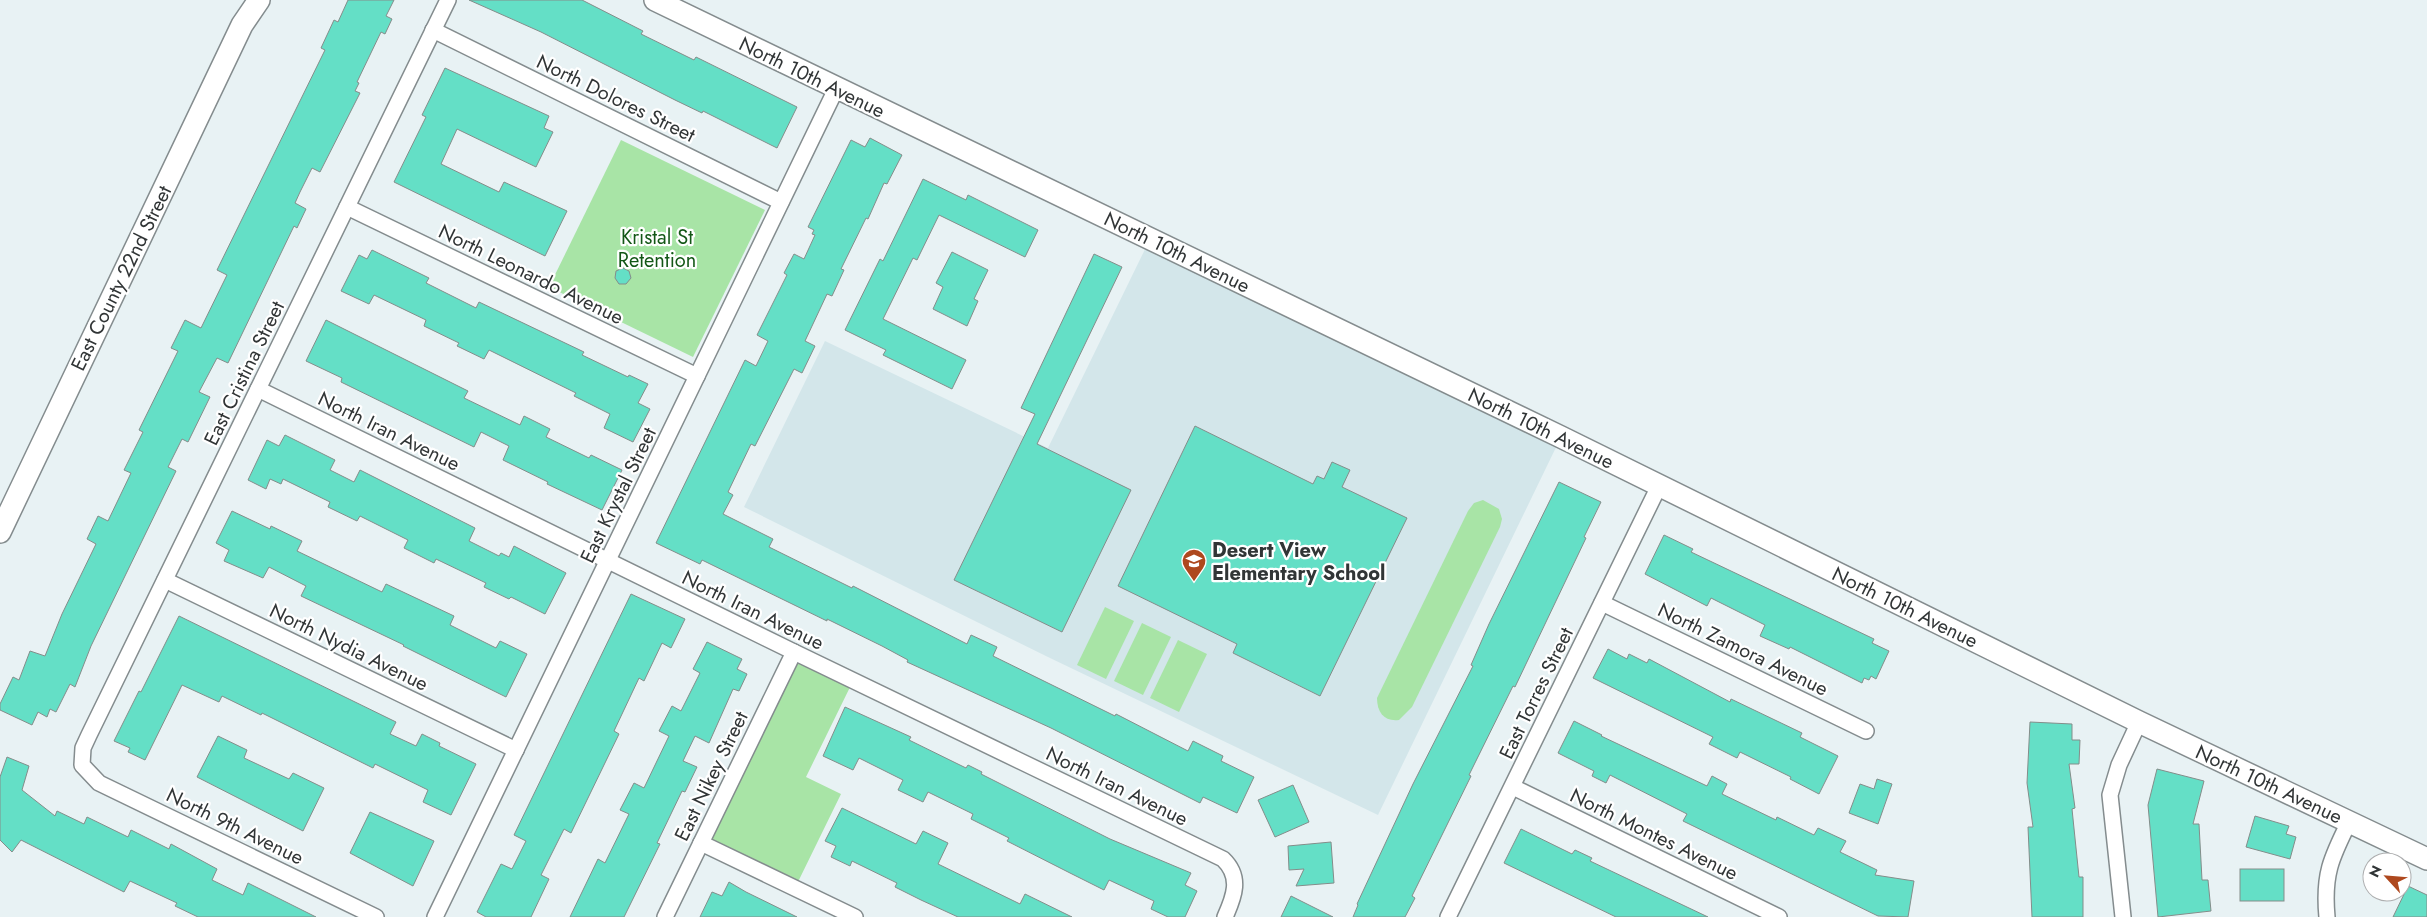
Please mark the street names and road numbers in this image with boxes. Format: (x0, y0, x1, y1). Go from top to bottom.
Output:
street label: North 10th Avenue (734, 30, 890, 125)
street label: North Dolores Street (532, 47, 700, 150)
street label: East County 22nd Street (64, 180, 179, 376)
street label: North 10th Avenue (1099, 205, 1255, 300)
street label: North Leonardo Avenue (433, 217, 628, 332)
street label: East Cristina Street (197, 296, 292, 450)
street label: North 10th Avenue (1463, 381, 1619, 476)
street label: North Iran Avenue (313, 384, 465, 478)
street label: East Krystal Street (573, 422, 664, 568)
street label: North 10th Avenue (1827, 560, 1983, 655)
street label: North Iran Avenue (677, 563, 829, 657)
street label: North Nydia Avenue (264, 596, 433, 698)
street label: North Zamora Avenue (1653, 596, 1833, 703)
street label: East Torres Street (1492, 622, 1581, 764)
street label: East Nikey Street (667, 706, 756, 846)
street label: North 10th Avenue (2191, 738, 2347, 831)
street label: North Iran Avenue (1041, 739, 1193, 833)
street label: North 9th Avenue (161, 781, 308, 872)
street label: North Montes Avenue (1565, 781, 1743, 888)

